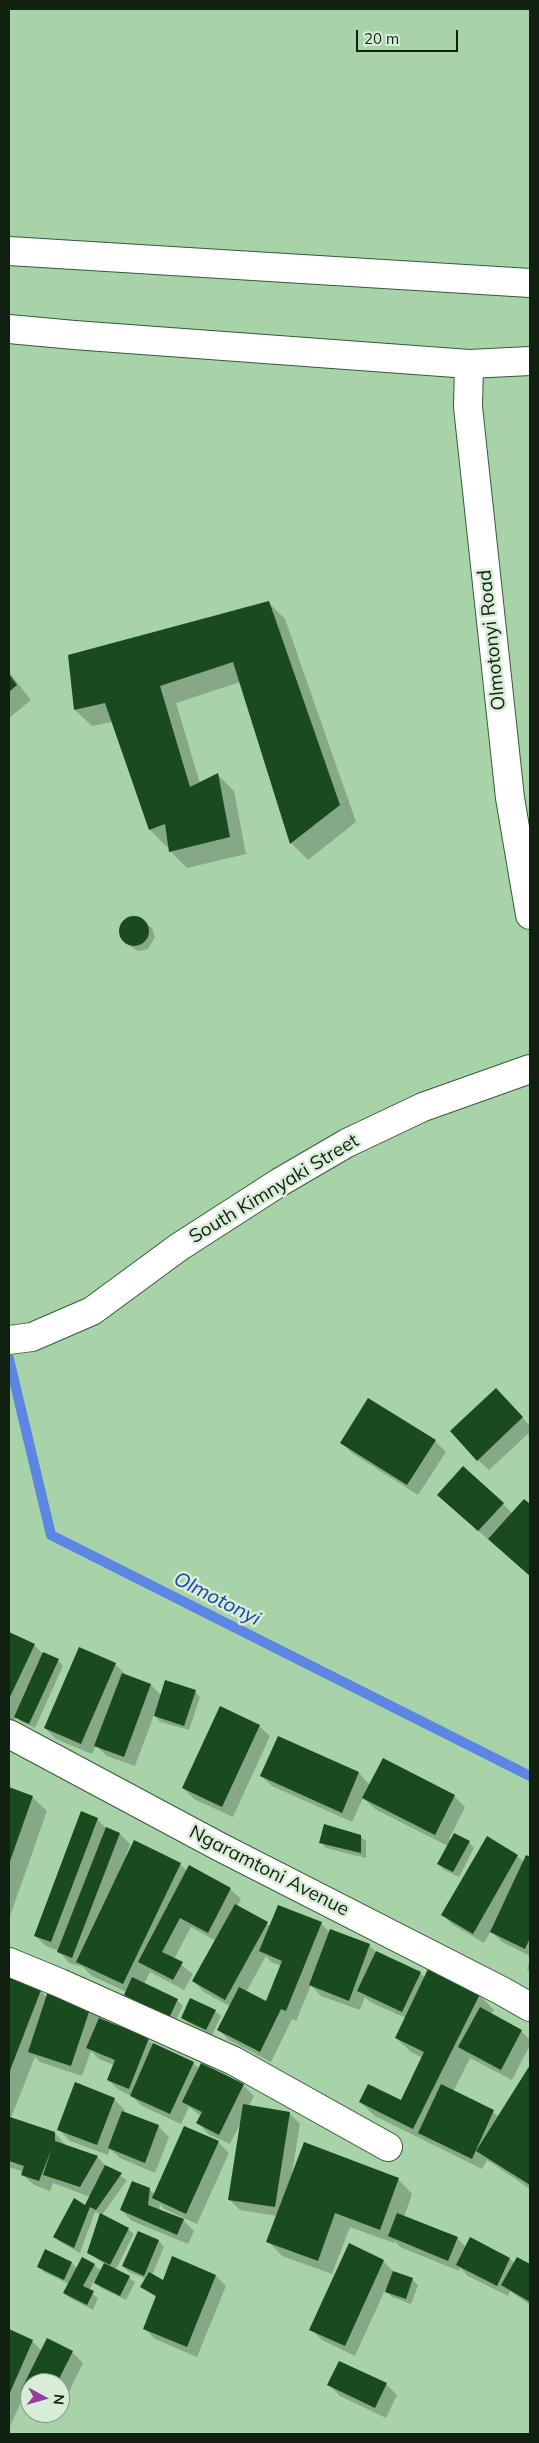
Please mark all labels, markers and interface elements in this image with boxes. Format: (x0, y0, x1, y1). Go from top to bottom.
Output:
scale bar (359, 20, 462, 52)
text: 20 m (364, 29, 399, 48)
street label: Olmotonyi Road (473, 569, 511, 711)
street label: South Kimnyaki Street (185, 1129, 363, 1249)
water label: Olmotonyi (169, 1567, 265, 1631)
street label: Ngaramtoni Avenue (185, 1821, 353, 1921)
north arrow (20, 2373, 70, 2423)
text: N (49, 2393, 68, 2406)

